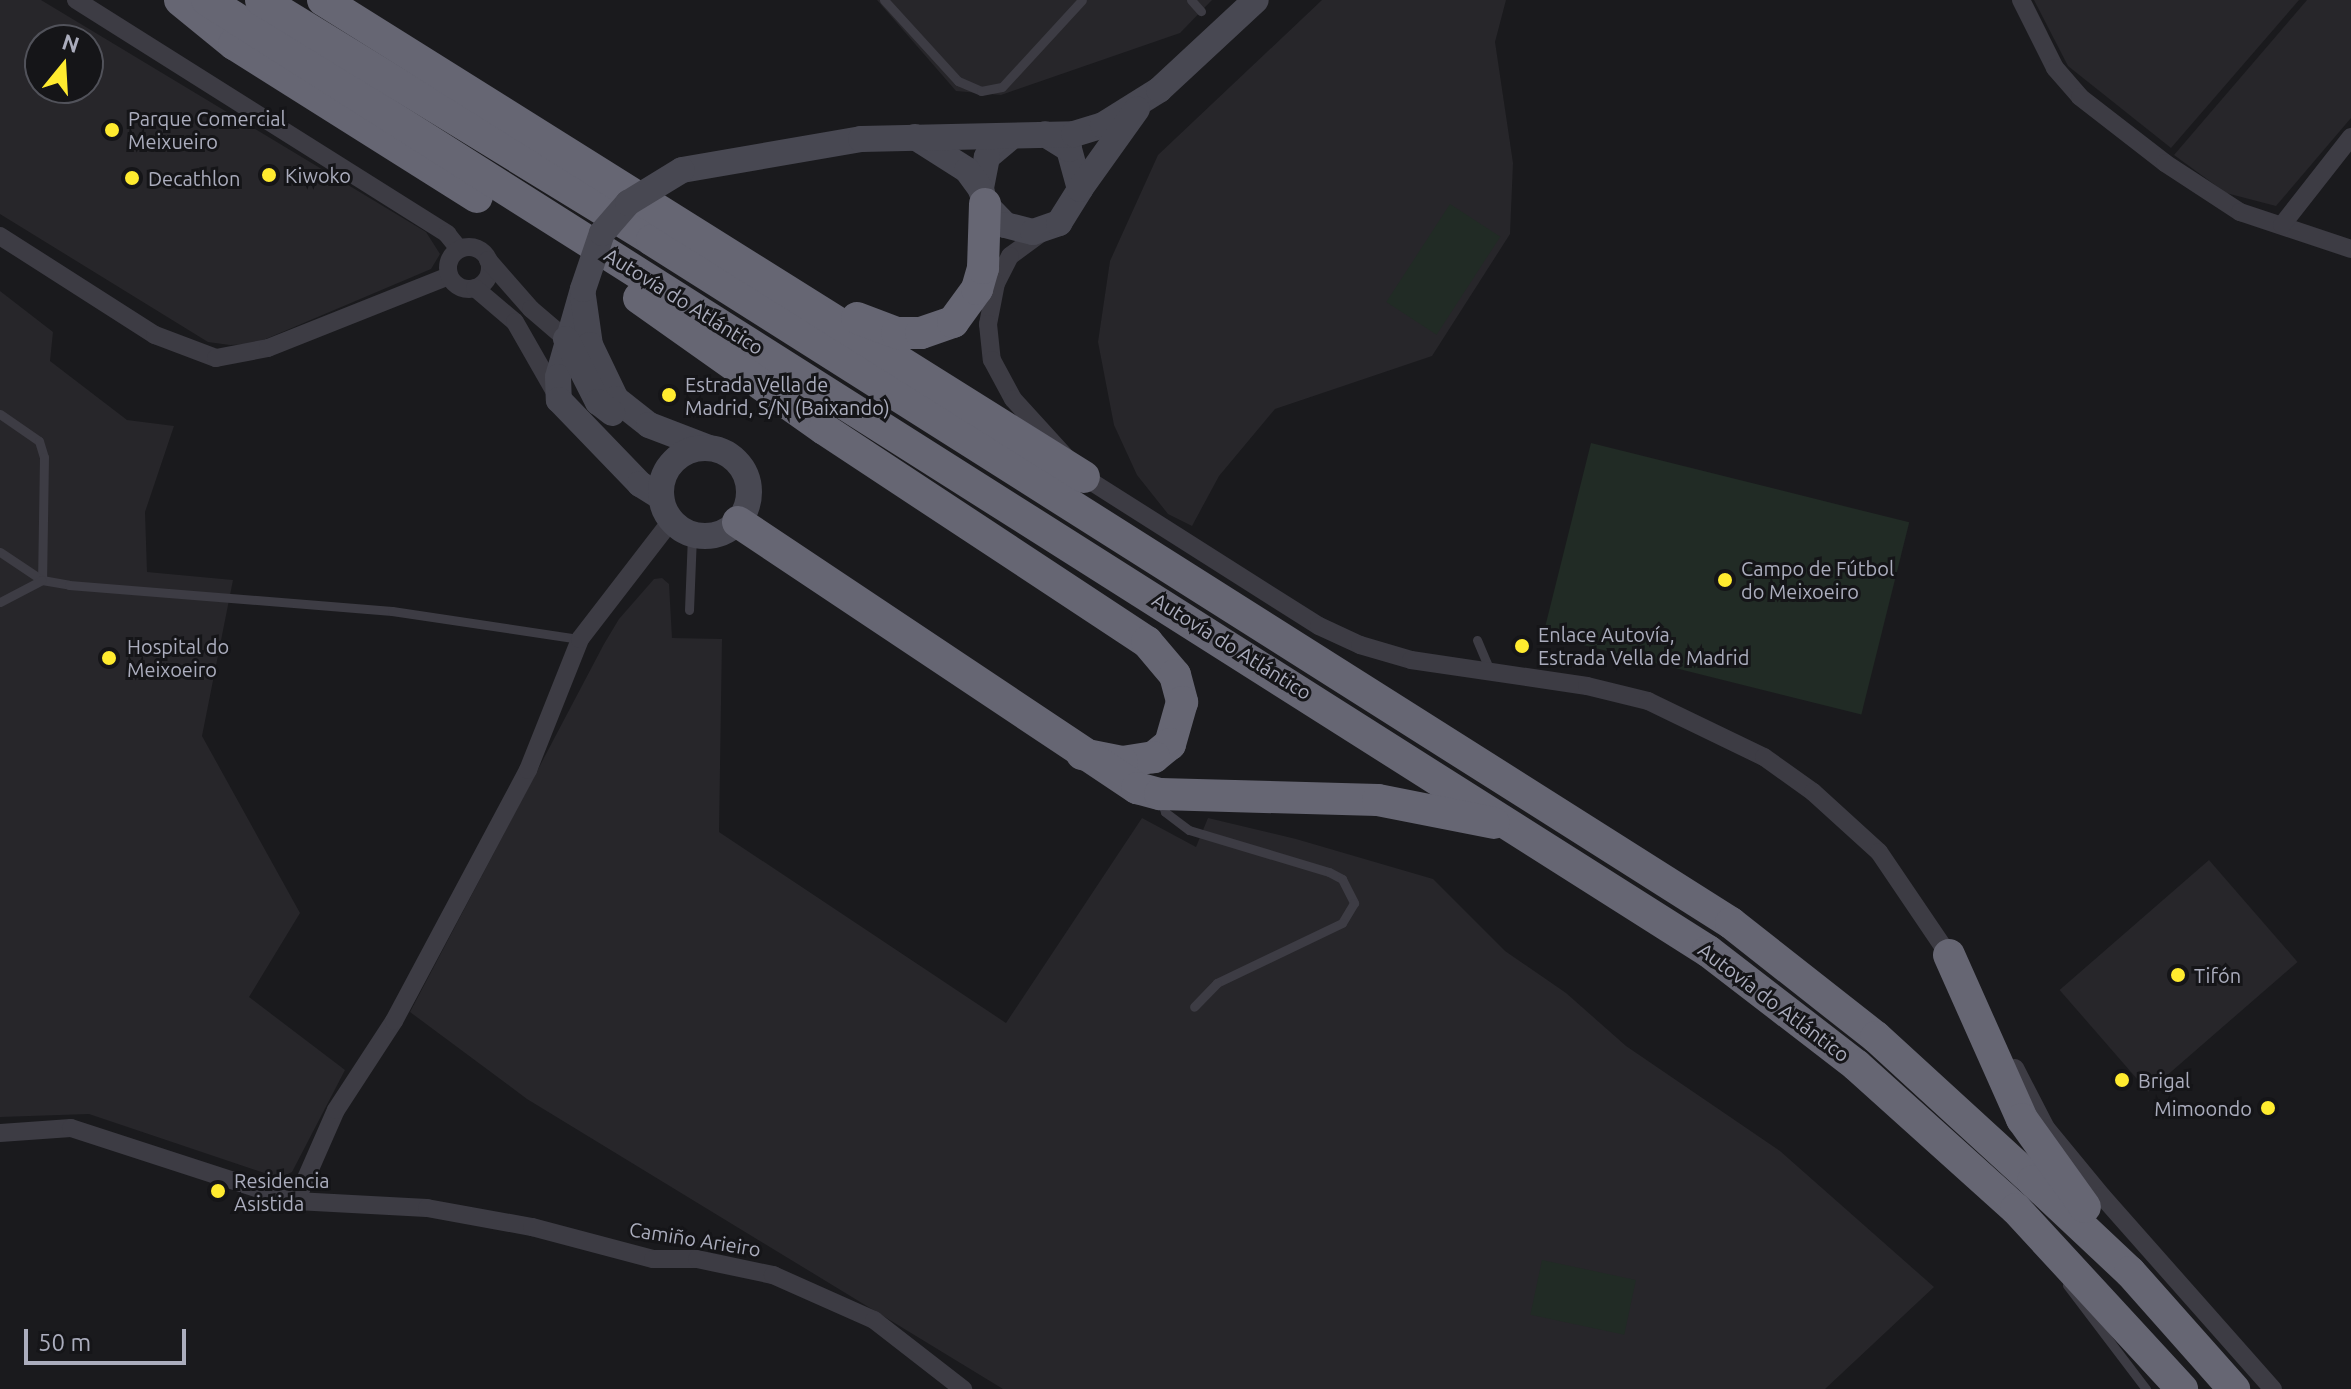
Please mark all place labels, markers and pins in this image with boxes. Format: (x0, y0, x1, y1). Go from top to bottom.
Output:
place label: Parque Comercial Meixueiro (128, 106, 286, 153)
marker: Parque Comercial Meixueiro (103, 121, 121, 139)
place label: Kiwoko (285, 163, 351, 187)
place label: Decathlon (148, 166, 240, 190)
marker: Kiwoko (260, 166, 278, 184)
marker: Decathlon (123, 169, 141, 187)
place label: Estrada Vella de Madrid, S/N (Baixando) (685, 372, 890, 419)
marker: Estrada Vella de Madrid, S/N (Baixando) (660, 386, 678, 404)
place label: Campo de Fútbol do Meixoeiro (1741, 556, 1894, 603)
marker: Campo de Fútbol do Meixoeiro (1716, 571, 1734, 589)
place label: Enlace Autovía, Estrada Vella de Madrid (1538, 622, 1749, 669)
place label: Hospital do Meixoeiro (127, 634, 229, 681)
marker: Enlace Autovía, Estrada Vella de Madrid (1513, 637, 1531, 655)
marker: Hospital do Meixoeiro (98, 647, 120, 669)
place label: Tifón (2194, 963, 2241, 987)
marker: Tifón (2169, 966, 2187, 984)
place label: Brigal (2138, 1068, 2190, 1092)
marker: Brigal (2113, 1071, 2131, 1089)
place label: Mimoondo (2154, 1096, 2252, 1120)
marker: Mimoondo (2259, 1099, 2277, 1117)
place label: Residencia Asistida (234, 1168, 330, 1215)
marker: Residencia Asistida (209, 1182, 227, 1200)

